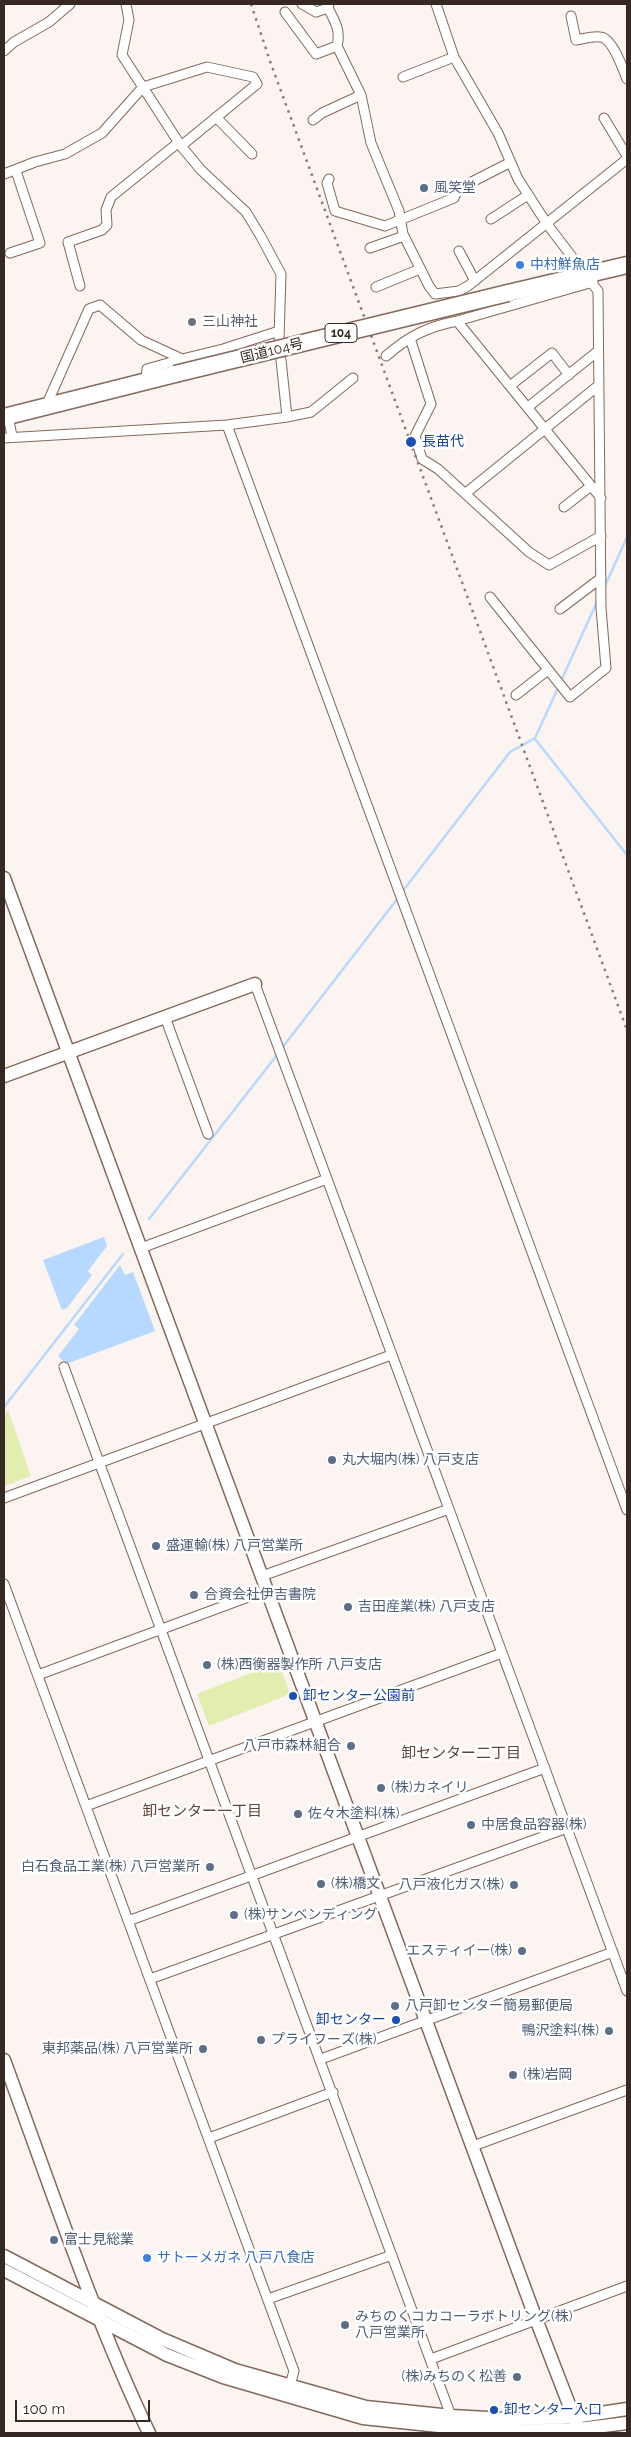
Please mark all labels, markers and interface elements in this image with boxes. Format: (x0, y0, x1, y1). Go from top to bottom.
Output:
place label: 風笑堂 (434, 180, 476, 196)
marker: 風笑堂 (418, 182, 430, 194)
place label: 中村鮮魚店 (530, 257, 600, 273)
marker: 中村鮮魚店 (514, 259, 526, 271)
place label: 三山神社 (202, 314, 258, 330)
marker: 三山神社 (186, 316, 198, 328)
road number: 104 (325, 323, 357, 342)
street label: 国道104号 (239, 335, 305, 367)
place label: 長苗代 (422, 434, 464, 450)
marker: 長苗代 (404, 435, 418, 449)
place label: 丸大堀内(株) 八戸支店 (342, 1452, 479, 1468)
marker: 丸大堀内(株) 八戸支店 (326, 1454, 338, 1466)
place label: 盛運輸(株) 八戸営業所 (166, 1538, 303, 1554)
marker: 盛運輸(株) 八戸営業所 (150, 1540, 162, 1552)
place label: 合資会社伊吉書院 (204, 1587, 316, 1603)
marker: 合資会社伊吉書院 (188, 1589, 200, 1601)
place label: 吉田産業(株) 八戸支店 (358, 1599, 495, 1615)
marker: 吉田産業(株) 八戸支店 (342, 1601, 354, 1613)
place label: (株)西衡器製作所 八戸支店 (217, 1657, 382, 1673)
marker: (株)西衡器製作所 八戸支店 (201, 1659, 213, 1671)
place label: 卸センター公園前 (303, 1688, 415, 1704)
marker: 卸センター公園前 (287, 1690, 299, 1702)
place label: 八戸市森林組合 (243, 1738, 341, 1754)
marker: 八戸市森林組合 (345, 1740, 357, 1752)
district label: 卸センター二丁目 (401, 1744, 521, 1762)
place label: (株)カネイリ (391, 1780, 469, 1796)
marker: (株)カネイリ (375, 1782, 387, 1794)
district label: 卸センター一丁目 (142, 1802, 262, 1820)
place label: 佐々木塗料(株) (308, 1806, 400, 1822)
marker: 佐々木塗料(株) (292, 1808, 304, 1820)
place label: 中居食品容器(株) (481, 1817, 587, 1833)
marker: 中居食品容器(株) (465, 1819, 477, 1831)
place label: 白石食品工業(株) 八戸営業所 (21, 1859, 200, 1875)
marker: 白石食品工業(株) 八戸営業所 (204, 1861, 216, 1873)
place label: (株)橋文 (331, 1876, 381, 1892)
place label: 八戸液化ガス(株) (398, 1877, 504, 1893)
marker: (株)橋文 (315, 1878, 327, 1890)
marker: 八戸液化ガス(株) (508, 1879, 520, 1891)
place label: (株)サンベンディング (244, 1907, 378, 1923)
marker: (株)サンベンディング (228, 1909, 240, 1921)
place label: エスティイー(株) (406, 1943, 512, 1959)
marker: エスティイー(株) (516, 1945, 528, 1957)
place label: 八戸卸センター簡易郵便局 (405, 1998, 573, 2014)
marker: 八戸卸センター簡易郵便局 (389, 2000, 401, 2012)
place label: 卸センター (316, 2012, 386, 2028)
marker: 卸センター (390, 2014, 402, 2026)
place label: 鴨沢塗料(株) (521, 2023, 599, 2039)
marker: 鴨沢塗料(株) (603, 2025, 615, 2037)
place label: プライフーズ(株) (271, 2032, 377, 2048)
marker: プライフーズ(株) (255, 2034, 267, 2046)
place label: 東邦薬品(株) 八戸営業所 (42, 2041, 193, 2057)
marker: 東邦薬品(株) 八戸営業所 (197, 2043, 209, 2055)
place label: (株)岩岡 (523, 2067, 573, 2083)
marker: (株)岩岡 (507, 2069, 519, 2081)
place label: 富士見総業 (64, 2232, 134, 2248)
marker: 富士見総業 (48, 2234, 60, 2246)
place label: サトーメガネ 八戸八食店 (157, 2250, 315, 2266)
marker: サトーメガネ 八戸八食店 (141, 2252, 153, 2264)
place label: みちのくコカコーラボトリング(株) 八戸営業所 (355, 2309, 573, 2342)
marker: みちのくコカコーラボトリング(株) 八戸営業所 (339, 2319, 351, 2331)
place label: (株)みちのく松善 (401, 2369, 507, 2385)
marker: (株)みちのく松善 (511, 2371, 523, 2383)
scale bar (18, 2390, 152, 2422)
text: 100 m (23, 2400, 65, 2418)
place label: 卸センター入口 (504, 2402, 602, 2418)
marker: 卸センター入口 (488, 2404, 500, 2416)

